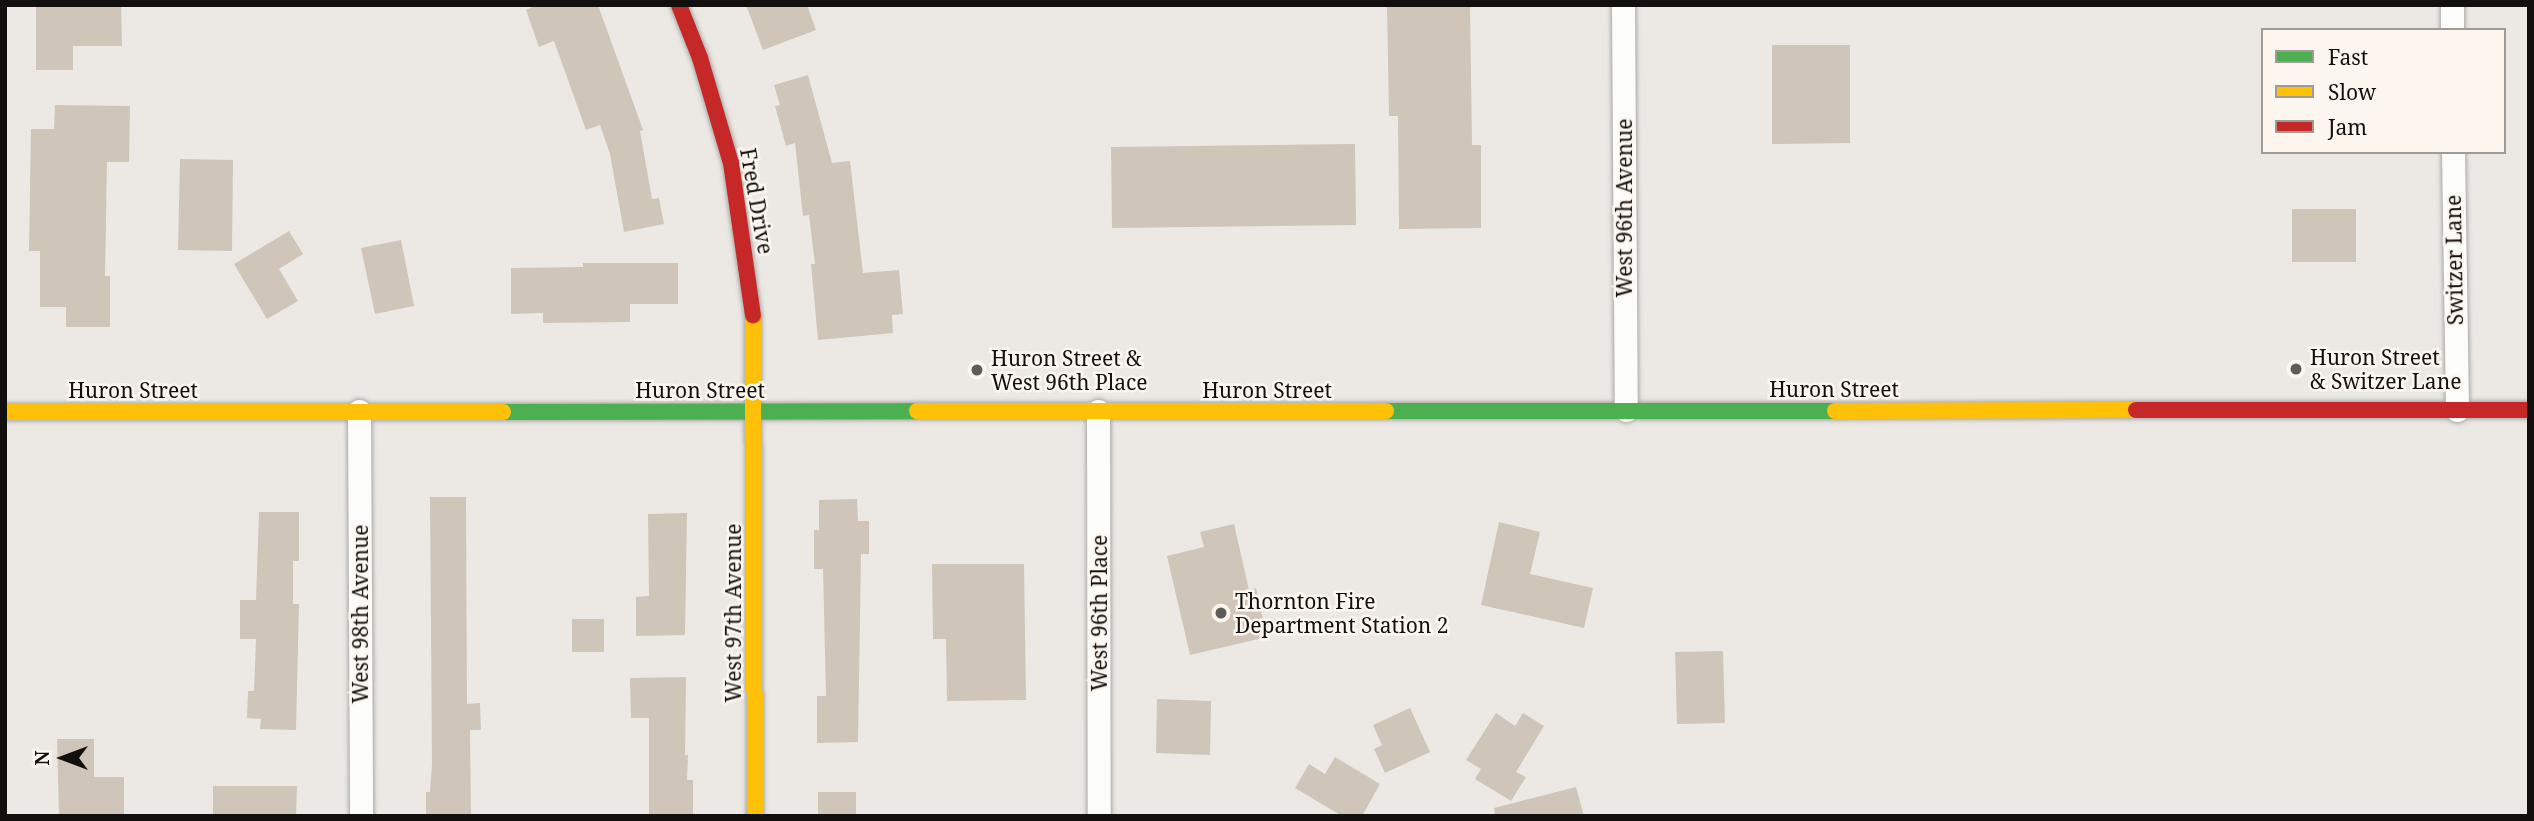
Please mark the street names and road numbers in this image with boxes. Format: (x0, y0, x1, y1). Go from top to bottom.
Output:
street label: West 96th Avenue (1611, 118, 1637, 298)
street label: Fred Drive (735, 146, 779, 256)
street label: Switzer Lane (2440, 195, 2468, 325)
street label: Huron Street (1769, 376, 1899, 402)
street label: Huron Street (68, 377, 198, 403)
street label: Huron Street (635, 377, 765, 403)
street label: Huron Street (1202, 377, 1332, 403)
street label: West 97th Avenue (720, 523, 746, 703)
street label: West 98th Avenue (347, 524, 373, 704)
street label: West 96th Place (1086, 535, 1112, 691)

